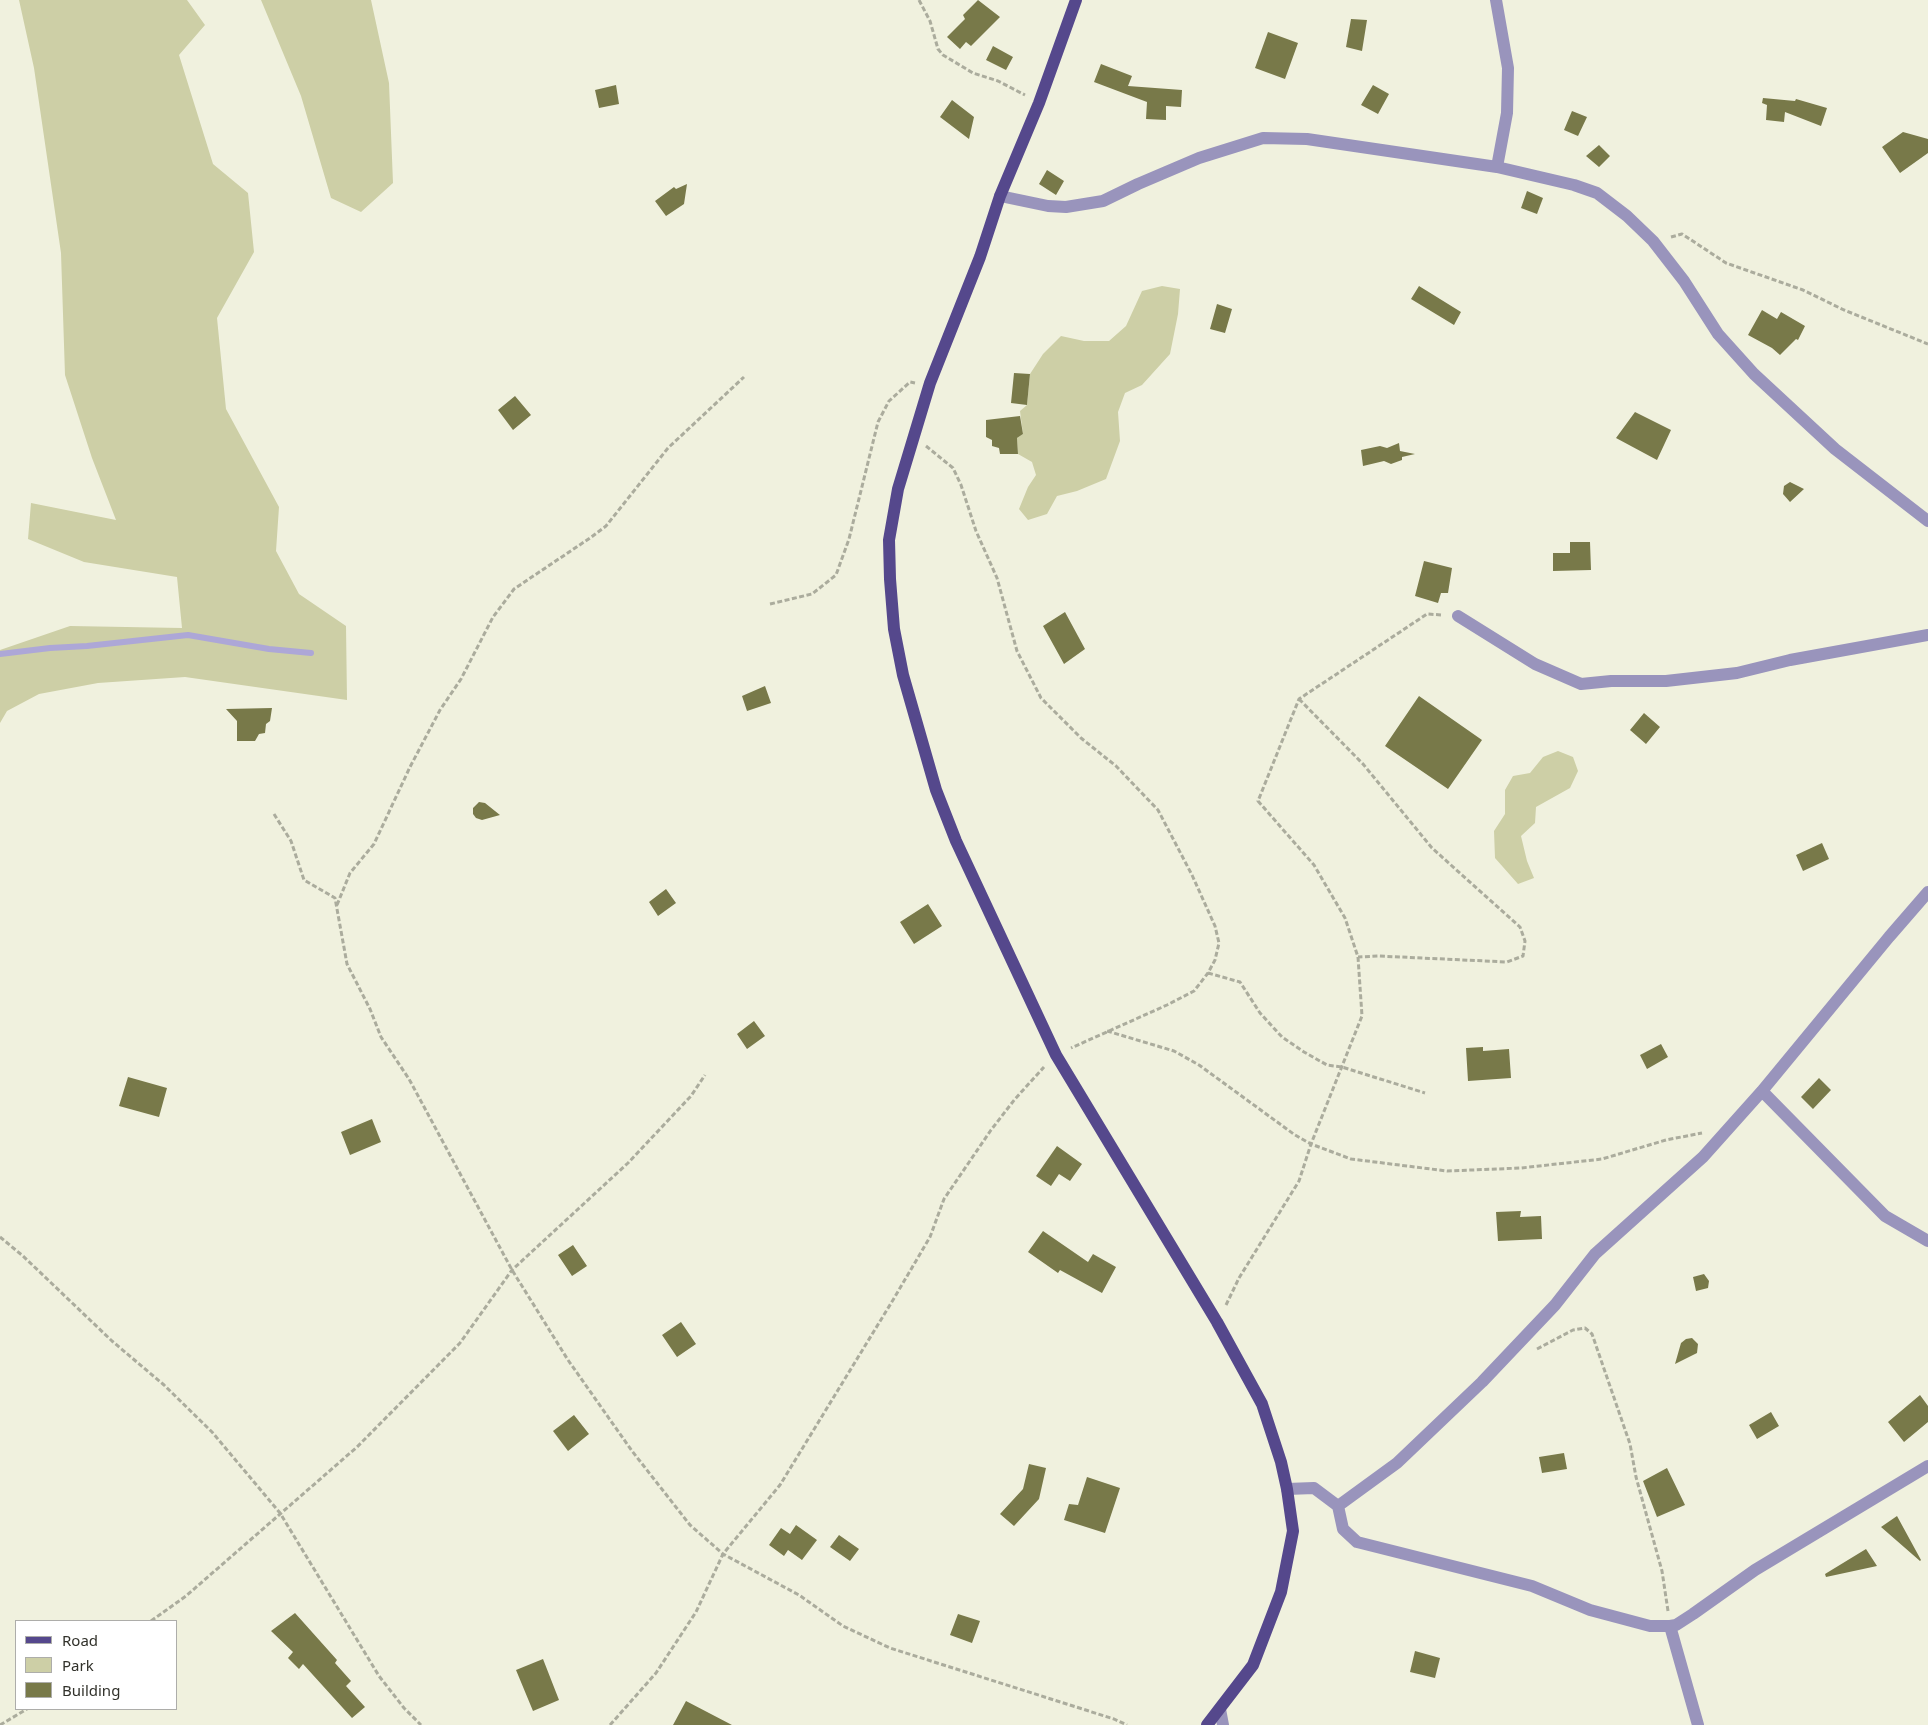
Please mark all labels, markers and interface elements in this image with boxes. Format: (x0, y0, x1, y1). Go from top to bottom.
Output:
legend (15, 1620, 178, 1710)
text: Road (62, 1630, 98, 1650)
text: Park (62, 1655, 94, 1675)
text: Building (62, 1680, 120, 1700)

